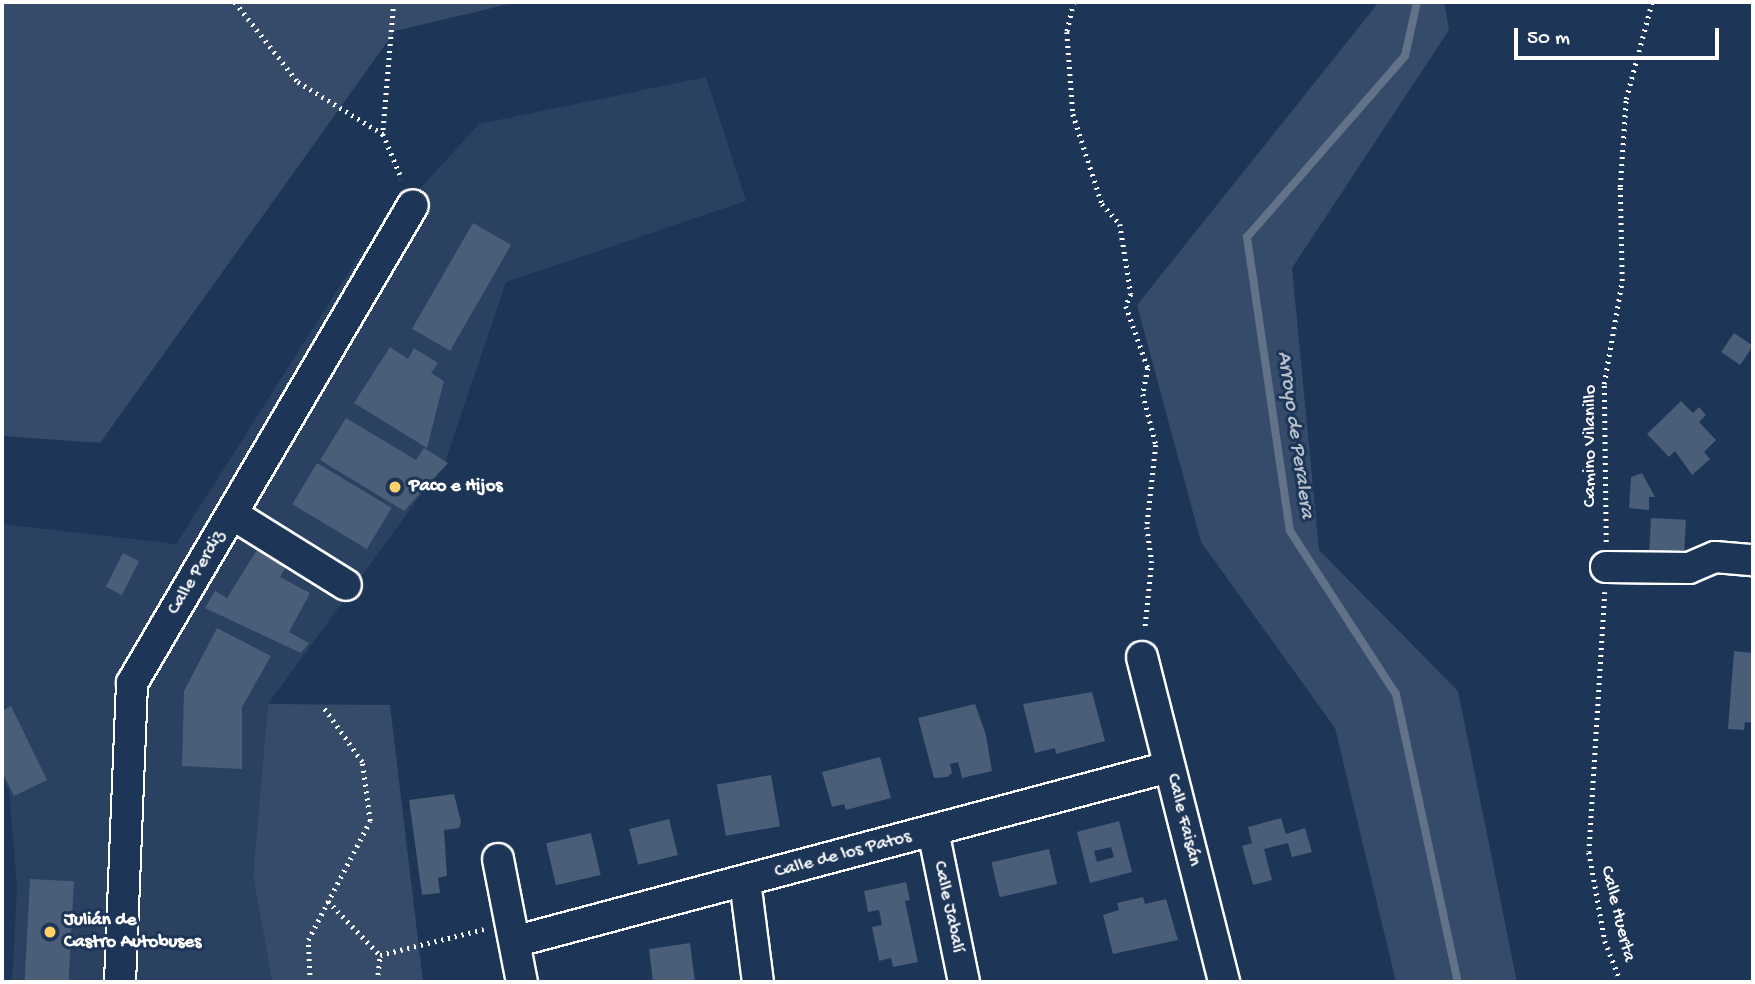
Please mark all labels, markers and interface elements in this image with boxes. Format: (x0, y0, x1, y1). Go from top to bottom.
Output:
scale bar (1517, 14, 1722, 58)
text: 50 m (1527, 27, 1570, 52)
water label: Arroyo de Peralera (1270, 350, 1318, 520)
street label: Camino Vilanillo (1580, 385, 1602, 507)
place label: Paco e Hijos (409, 476, 503, 498)
marker: Paco e Hijos (387, 479, 403, 495)
street label: Calle Perdiz (163, 527, 231, 619)
street label: Calle Faisán (1161, 771, 1205, 869)
street label: Calle de los Patos (772, 826, 914, 884)
street label: Calle Jabalí (927, 859, 969, 955)
street label: Calle Huerta (1594, 864, 1640, 964)
place label: Julián de Castro Autobuses (64, 910, 201, 954)
marker: Julián de Castro Autobuses (42, 924, 58, 940)

